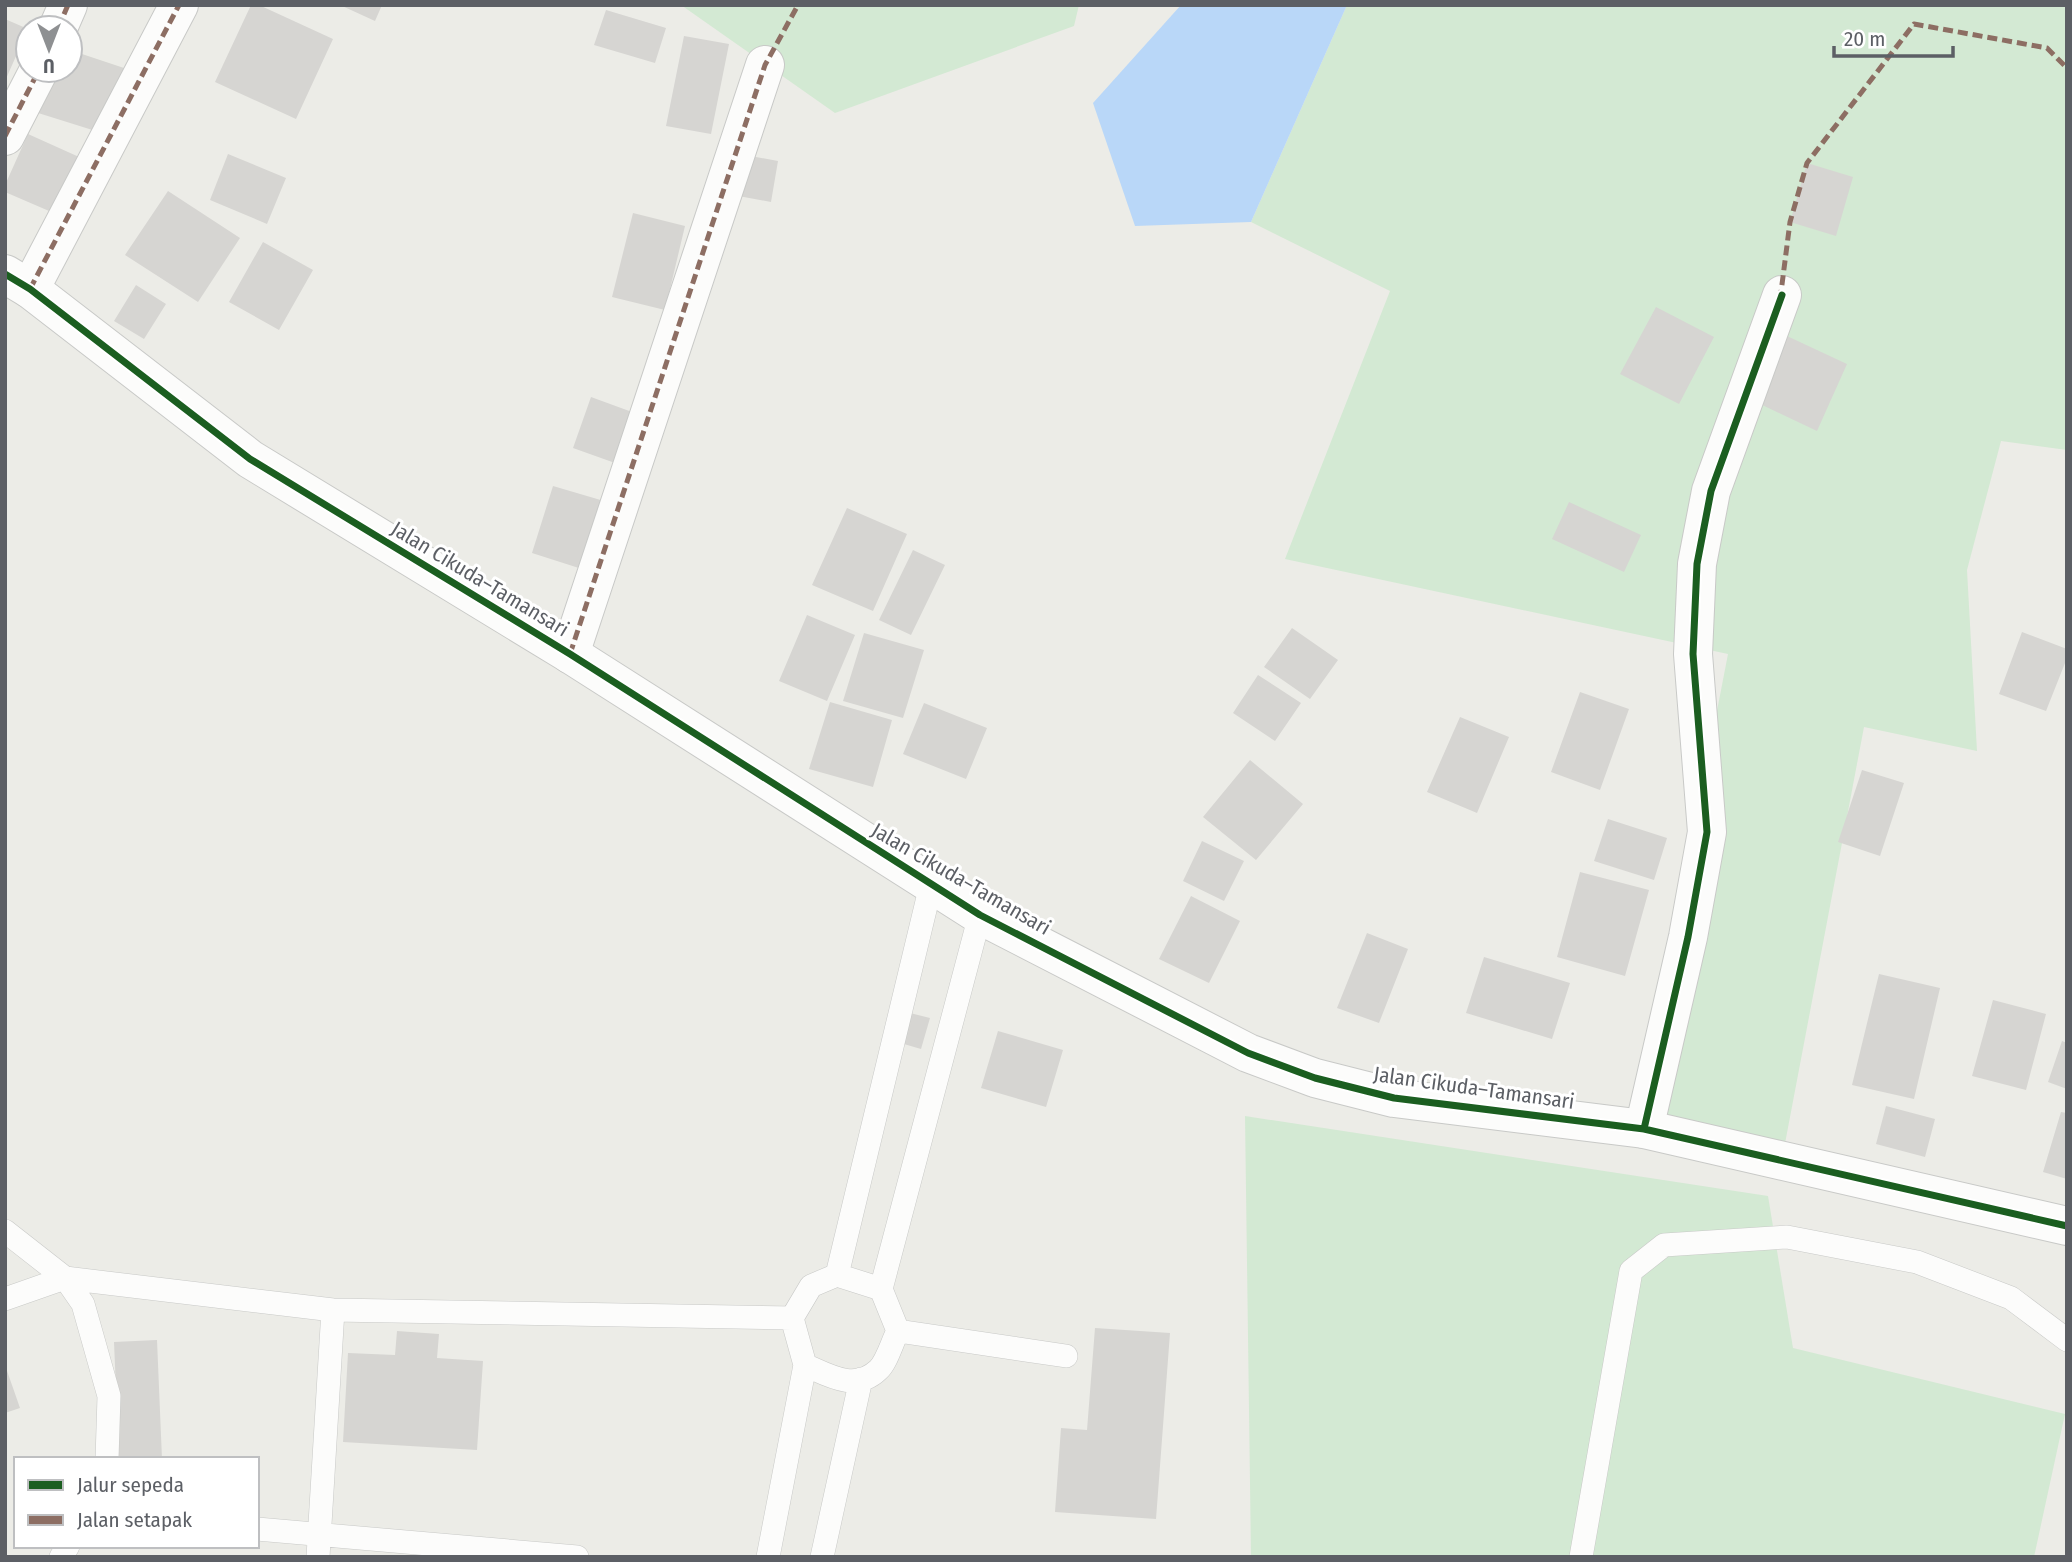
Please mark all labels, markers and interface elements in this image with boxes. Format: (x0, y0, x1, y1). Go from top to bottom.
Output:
north arrow (14, 14, 84, 84)
scale bar (1834, 14, 1953, 58)
text: 20 m (1844, 26, 1885, 52)
text: U (43, 54, 55, 77)
street label: Jalan Cikuda–Tamansari (386, 516, 574, 642)
street label: Jalan Cikuda–Tamansari (867, 817, 1055, 941)
street label: Jalan Cikuda–Tamansari (1372, 1061, 1576, 1115)
legend (14, 1457, 259, 1548)
text: Jalur sepeda (77, 1472, 184, 1498)
text: Jalan setapak (77, 1507, 192, 1533)

